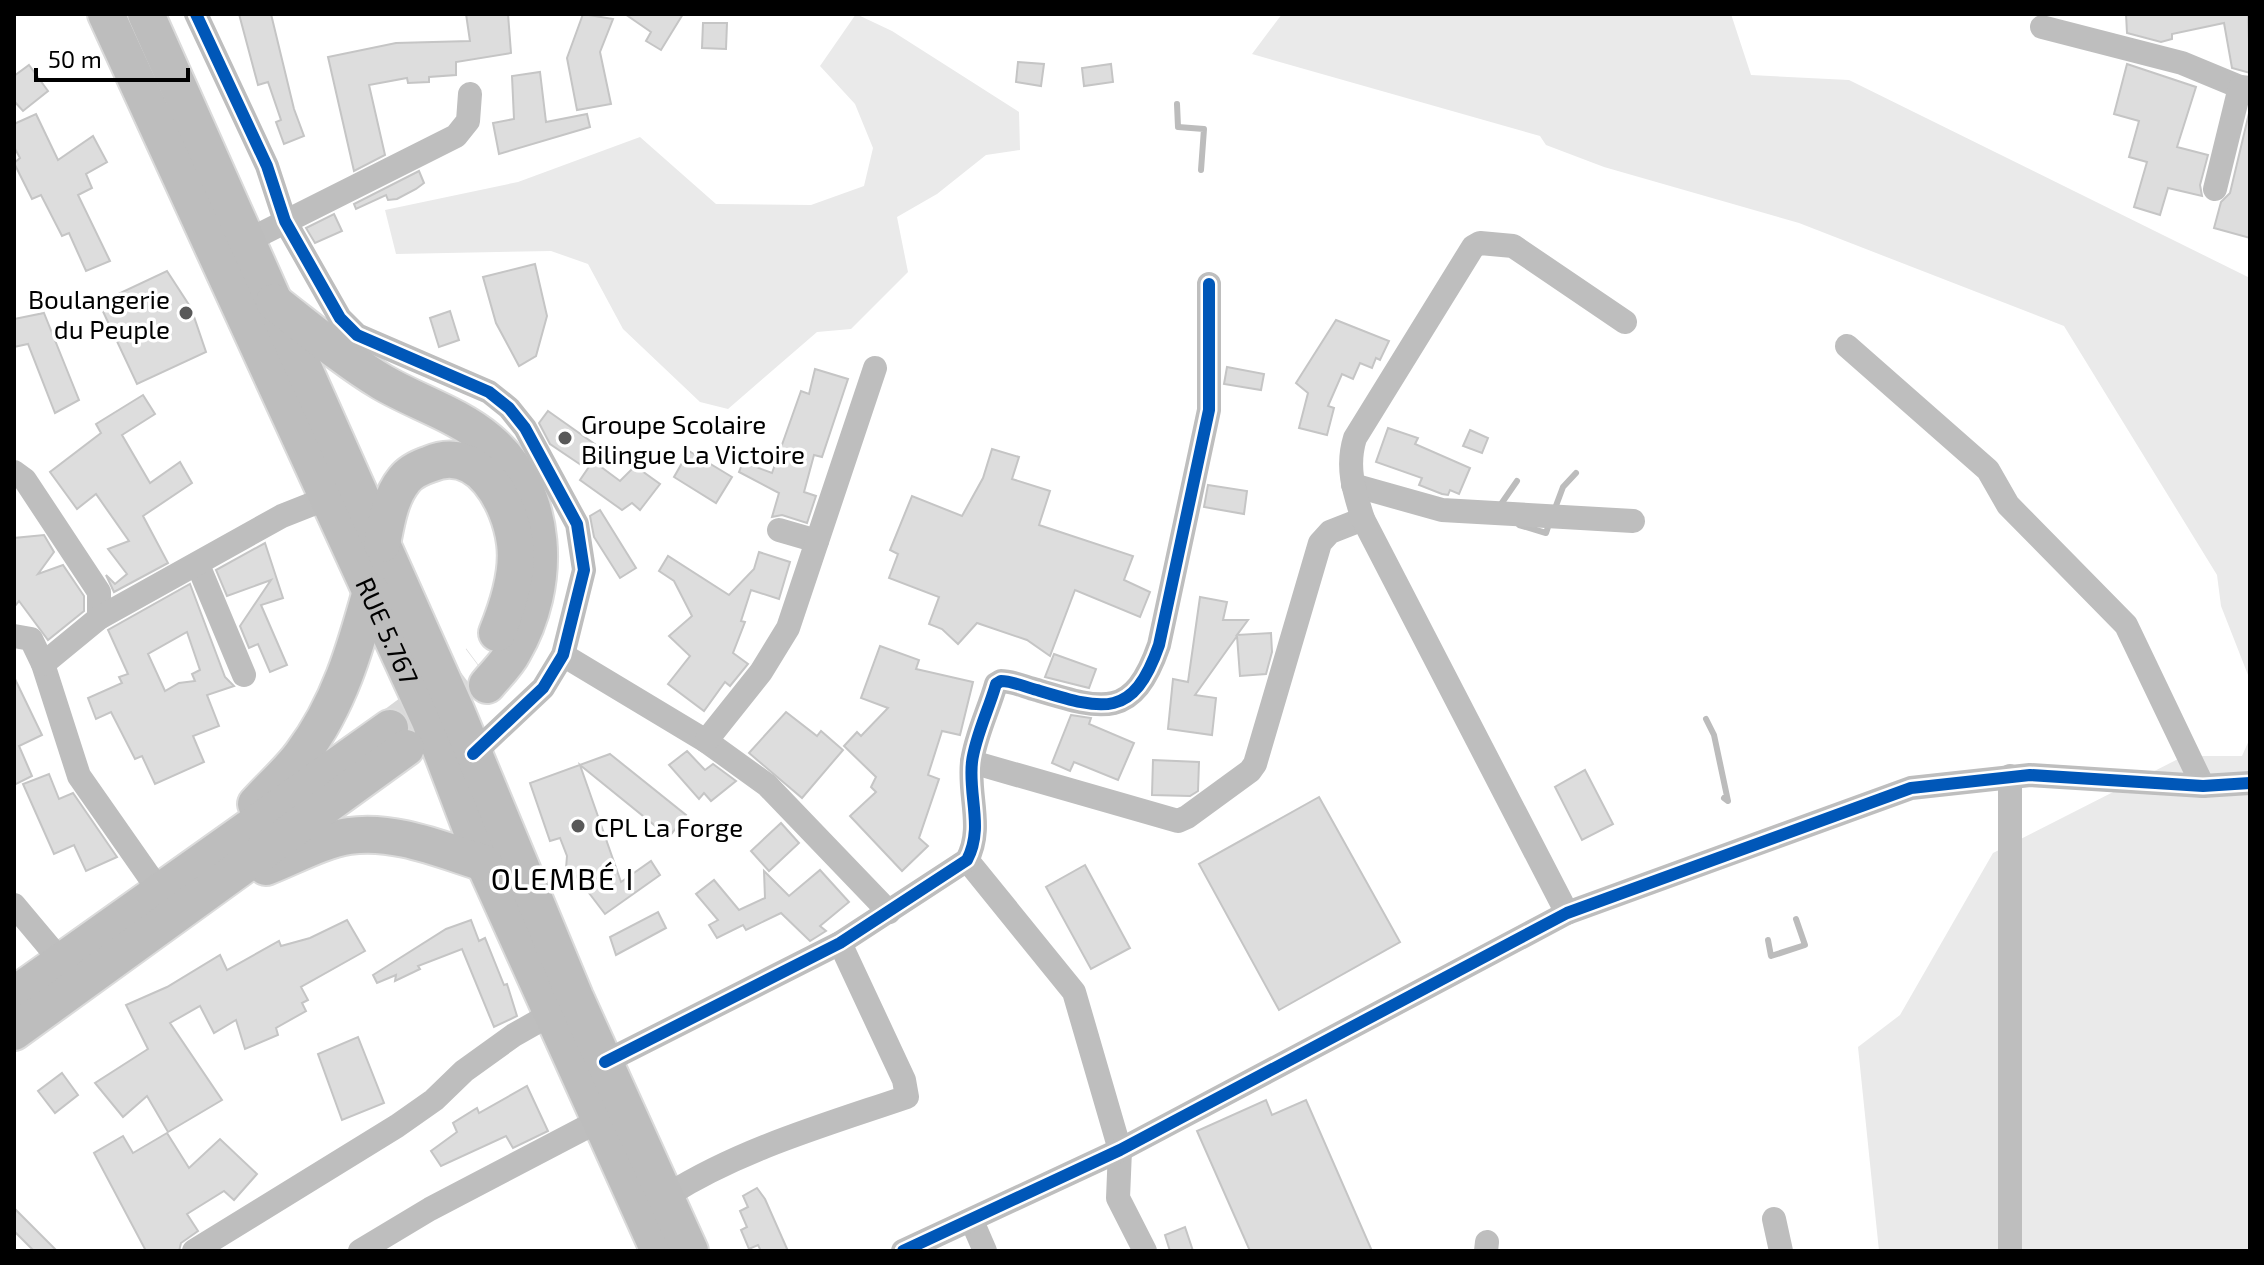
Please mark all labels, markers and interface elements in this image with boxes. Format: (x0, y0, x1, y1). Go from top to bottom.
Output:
scale bar (36, 32, 188, 82)
text: 50 m (48, 44, 102, 73)
place label: Boulangerie du Peuple (28, 283, 170, 344)
marker: Boulangerie du Peuple (177, 304, 195, 322)
place label: Groupe Scolaire Bilingue La Victoire (581, 408, 805, 469)
marker: Groupe Scolaire Bilingue La Victoire (556, 429, 574, 447)
street label: RUE 5.767 (351, 572, 426, 689)
place label: CPL La Forge (594, 811, 743, 842)
marker: CPL La Forge (569, 817, 587, 835)
district label: OLEMBÉ I (491, 860, 635, 896)

